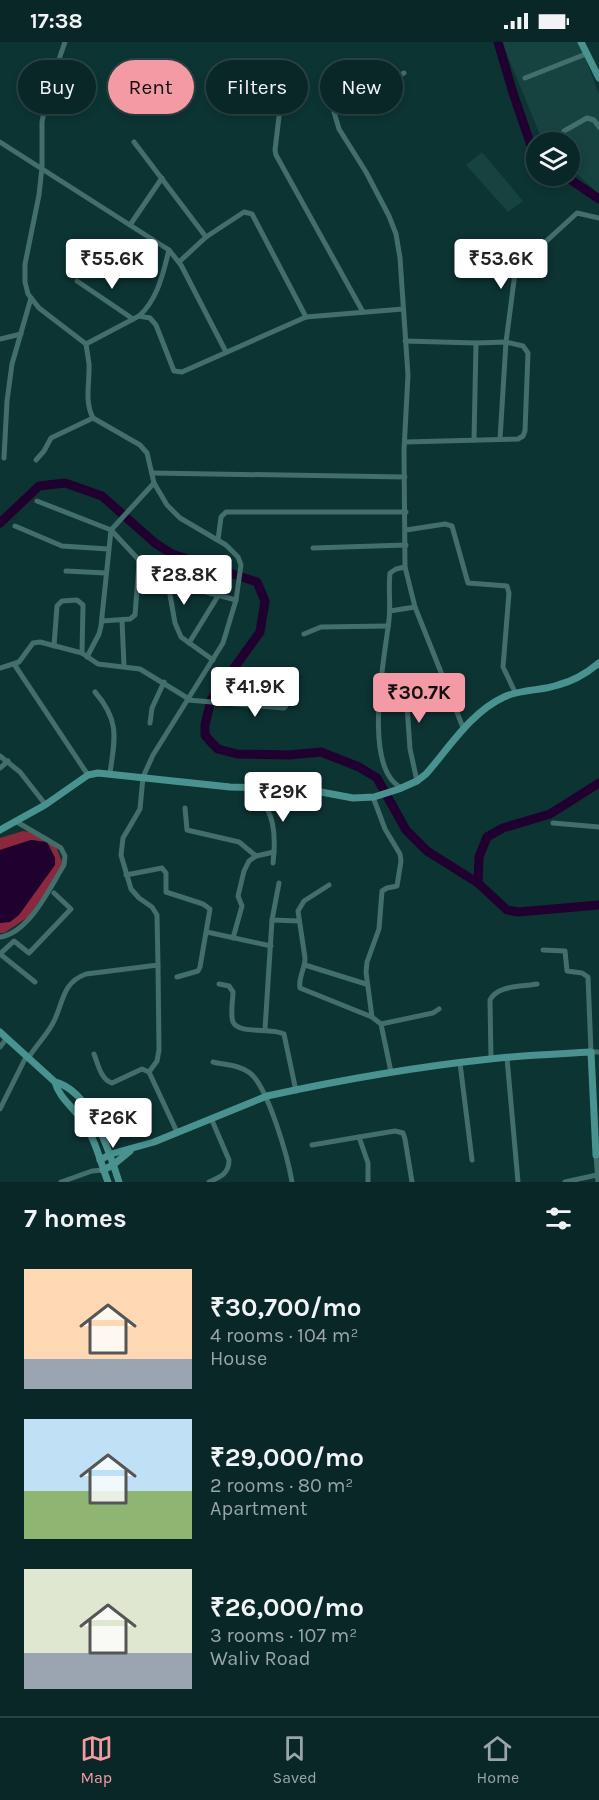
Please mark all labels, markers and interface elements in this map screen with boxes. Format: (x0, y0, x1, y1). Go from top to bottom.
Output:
text: 17:38 (30, 8, 83, 34)
chip: Buy (18, 60, 96, 114)
chip: Rent (108, 60, 194, 114)
chip: Filters (206, 60, 308, 114)
chip: New (320, 60, 403, 114)
map controls (526, 132, 580, 186)
button: layers (526, 132, 580, 186)
pin: ₹55.6K (63, 239, 161, 290)
pin: ₹53.6K (452, 239, 550, 290)
text: ₹55.6K (80, 247, 144, 270)
text: ₹53.6K (468, 247, 534, 270)
pin: ₹28.8K (135, 555, 233, 606)
text: ₹28.8K (151, 563, 217, 586)
pin: ₹41.9K (206, 667, 304, 718)
pin: ₹30.7K (370, 673, 468, 724)
text: ₹41.9K (225, 675, 285, 698)
text: ₹30.7K (387, 681, 451, 704)
pin: ₹29K (247, 772, 319, 823)
text: ₹29K (259, 780, 307, 803)
pin: ₹26K (77, 1098, 149, 1149)
text: ₹26K (89, 1106, 137, 1129)
icon: filters (542, 1202, 575, 1235)
text: 7 homes (24, 1203, 127, 1234)
text: ₹30,700/mo (210, 1292, 362, 1323)
icon: home (72, 1293, 144, 1365)
text: 4 rooms · 104 m² (210, 1324, 358, 1347)
text: House (210, 1347, 267, 1370)
text: ₹29,000/mo (210, 1442, 364, 1473)
icon: home (72, 1443, 144, 1515)
text: 2 rooms · 80 m² (210, 1474, 353, 1497)
text: Apartment (210, 1497, 308, 1520)
text: ₹26,000/mo (210, 1592, 364, 1623)
icon: home (72, 1593, 144, 1665)
text: 3 rooms · 107 m² (210, 1624, 357, 1647)
text: Waliv Road (210, 1647, 311, 1670)
tab: Map (80, 1732, 113, 1787)
tab: Saved (273, 1732, 317, 1787)
tab: Home (477, 1732, 519, 1787)

